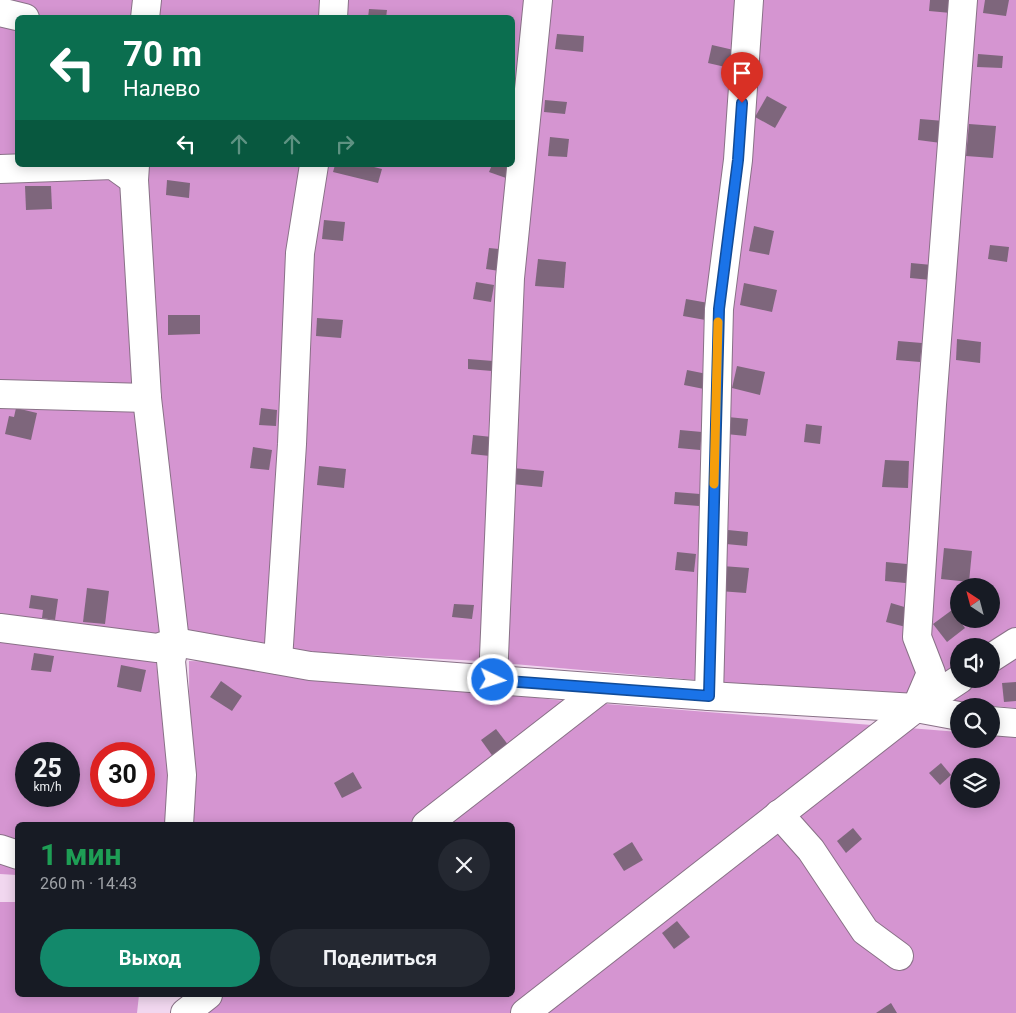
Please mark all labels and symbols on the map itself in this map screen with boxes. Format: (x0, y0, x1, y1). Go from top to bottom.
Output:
pin (721, 52, 763, 103)
north arrow (950, 578, 1000, 628)
position arrow (466, 653, 518, 705)
speed limit sign: 30 (90, 742, 155, 807)

